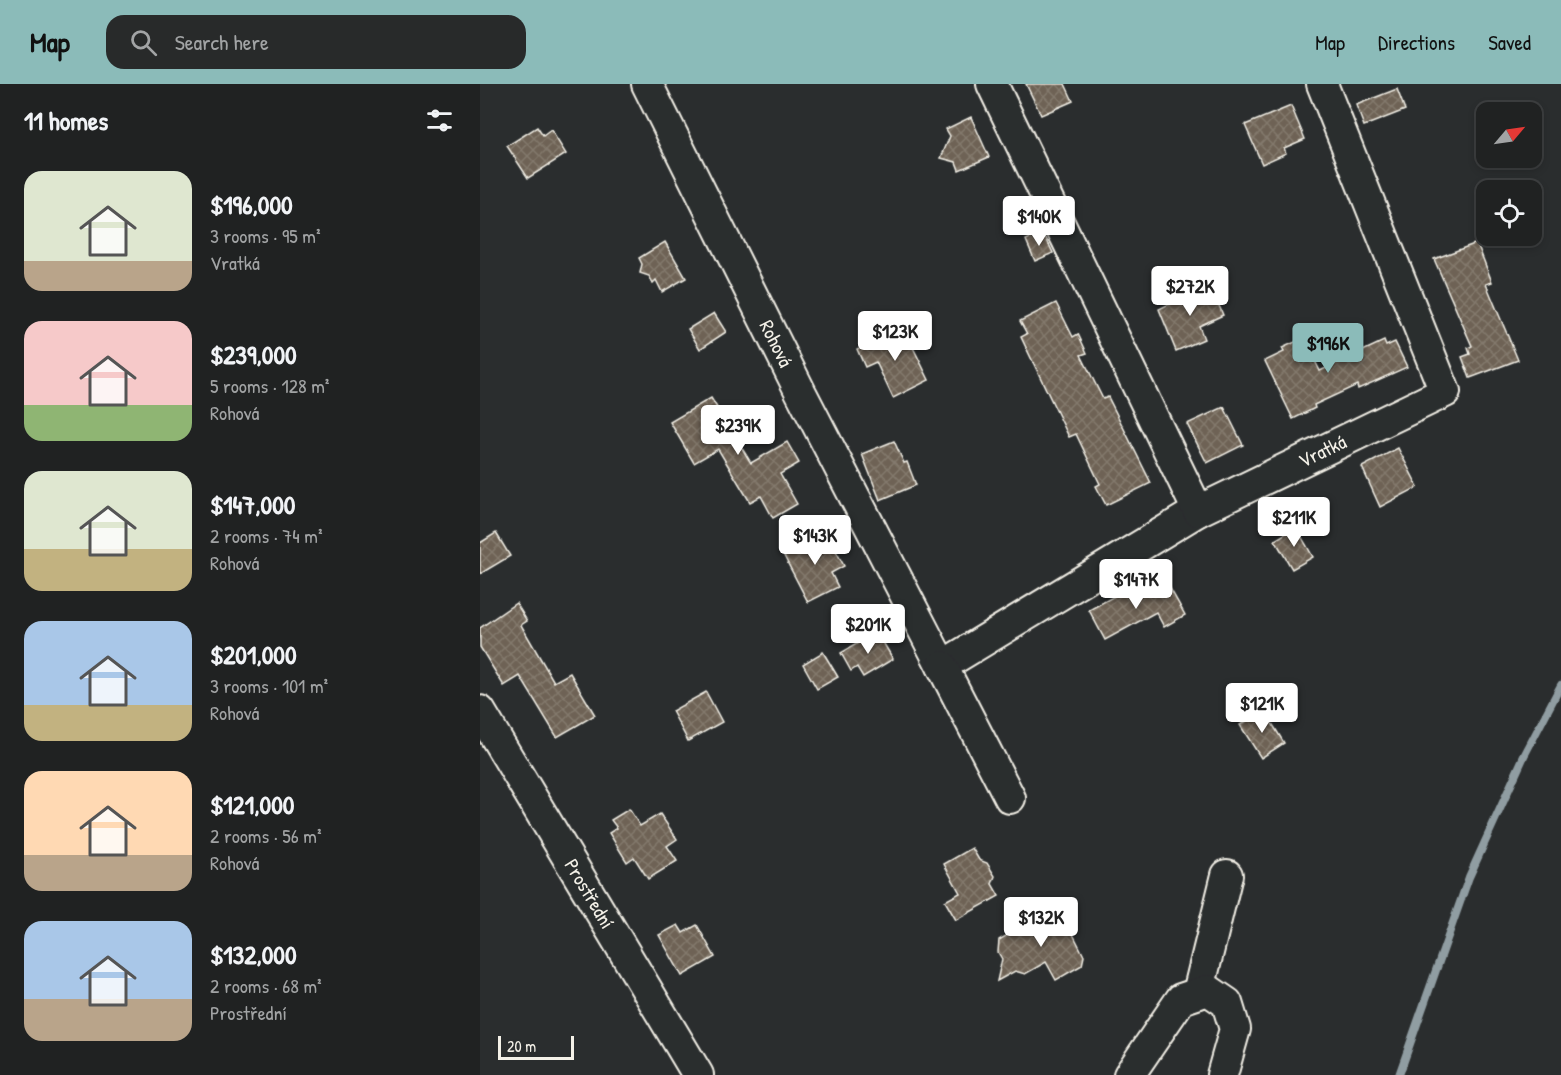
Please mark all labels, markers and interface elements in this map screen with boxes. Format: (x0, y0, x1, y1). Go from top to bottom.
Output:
search box (106, 15, 526, 69)
text: Map (30, 23, 70, 61)
icon: search (127, 26, 160, 59)
text: Search here (175, 27, 269, 57)
text: Map (1315, 28, 1345, 57)
text: Directions (1378, 28, 1455, 57)
text: Saved (1488, 28, 1531, 57)
north arrow (1476, 102, 1542, 168)
map controls (1476, 102, 1542, 246)
text: 11 homes (24, 103, 108, 138)
icon: filters (423, 104, 456, 137)
button: locate (1476, 180, 1542, 246)
text: $196,000 (210, 187, 293, 222)
icon: home (72, 195, 144, 267)
pin: $140K (997, 196, 1081, 247)
text: $140K (1017, 202, 1061, 229)
text: 3 rooms · 95 m² (210, 222, 320, 249)
text: Vratká (210, 249, 260, 276)
pin: $272K (1148, 266, 1232, 317)
text: $272K (1165, 272, 1215, 299)
pin: $123K (853, 311, 937, 362)
street label: Rohová (754, 315, 800, 372)
text: $123K (872, 317, 918, 344)
pin: $196K (1286, 323, 1370, 374)
text: $196K (1306, 329, 1350, 356)
text: $239,000 (210, 337, 297, 372)
icon: home (72, 345, 144, 417)
text: 5 rooms · 128 m² (210, 372, 329, 399)
text: Rohová (210, 399, 259, 426)
pin: $239K (696, 405, 780, 456)
text: $239K (715, 411, 761, 438)
street label: Vratká (1294, 428, 1350, 474)
text: $147,000 (210, 487, 295, 522)
icon: home (72, 495, 144, 567)
pin: $211K (1252, 497, 1336, 548)
text: $211K (1272, 503, 1316, 530)
pin: $143K (773, 515, 857, 566)
text: $143K (793, 521, 837, 548)
text: 2 rooms · 74 m² (210, 522, 322, 549)
text: Rohová (210, 549, 259, 576)
pin: $147K (1094, 559, 1178, 610)
text: $147K (1113, 565, 1159, 592)
pin: $201K (826, 604, 910, 655)
text: $201K (845, 610, 891, 637)
text: $201,000 (210, 637, 297, 672)
icon: home (72, 645, 144, 717)
text: 3 rooms · 101 m² (210, 672, 328, 699)
pin: $121K (1220, 683, 1304, 734)
text: $121K (1240, 689, 1284, 716)
text: Rohová (210, 699, 259, 726)
text: $121,000 (210, 787, 294, 822)
icon: home (72, 795, 144, 867)
text: 2 rooms · 56 m² (210, 822, 322, 849)
text: Rohová (210, 849, 259, 876)
street label: Prostřední (559, 854, 621, 933)
pin: $132K (999, 897, 1083, 948)
text: $132K (1018, 903, 1064, 930)
text: $132,000 (210, 937, 297, 972)
icon: home (72, 945, 144, 1017)
text: 2 rooms · 68 m² (210, 972, 322, 999)
text: Prostřední (210, 999, 287, 1026)
scale bar (498, 1033, 574, 1060)
text: 20 m (507, 1035, 536, 1057)

